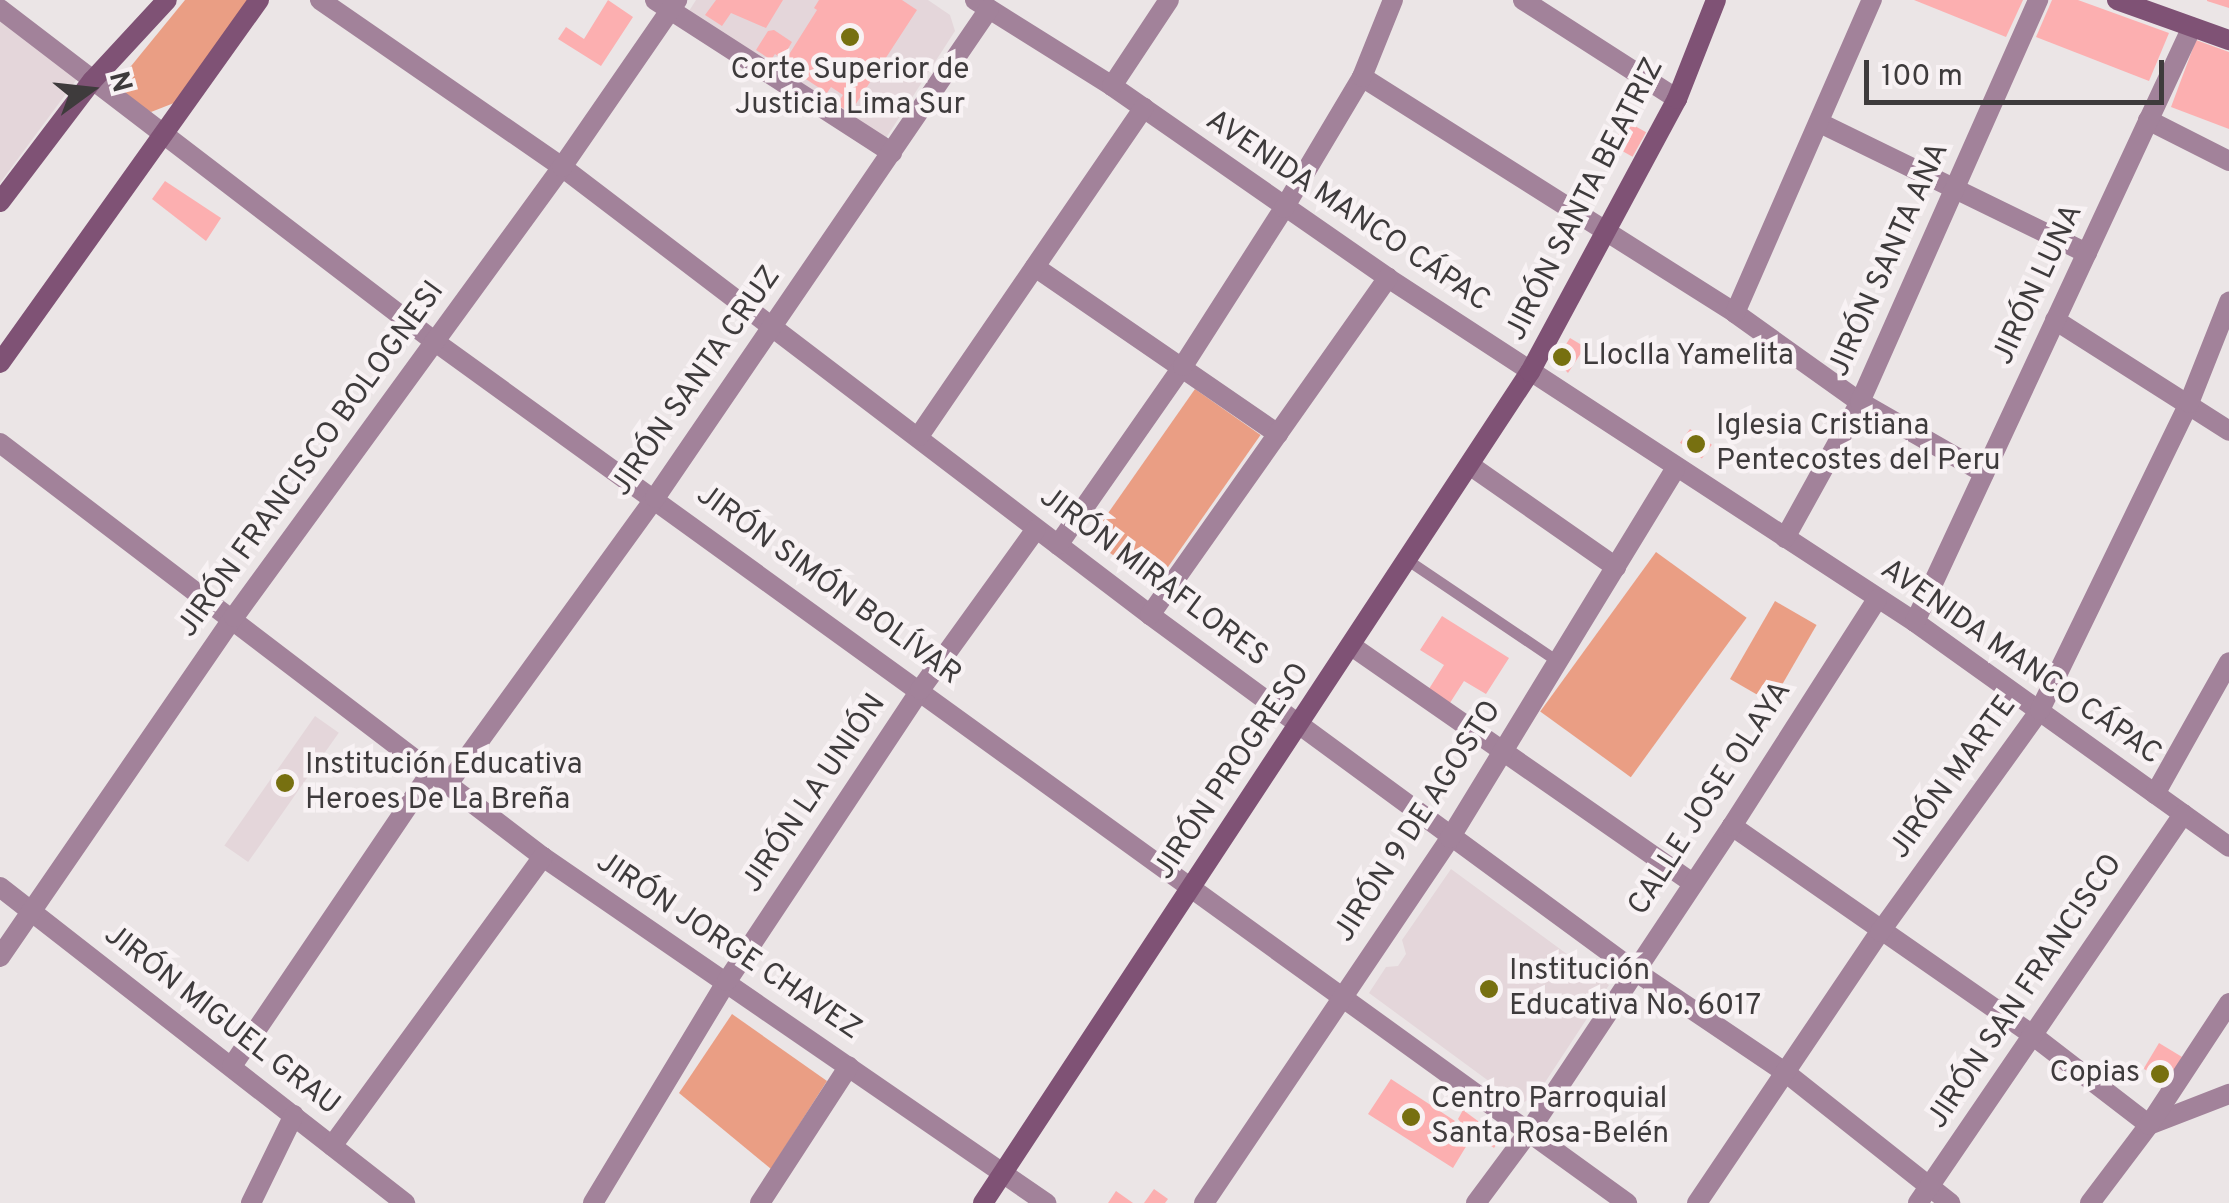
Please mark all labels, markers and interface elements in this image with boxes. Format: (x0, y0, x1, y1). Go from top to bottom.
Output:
marker: Corte Superior de Justicia Lima Sur (839, 26, 861, 48)
north arrow (40, 40, 140, 140)
scale bar (1869, 40, 2169, 102)
street label: JIRÓN SANTA BEATRIZ (1499, 52, 1673, 348)
place label: Corte Superior de Justicia Lima Sur (731, 53, 969, 124)
text: 100 m (1881, 59, 1963, 96)
text: N (99, 68, 139, 97)
street label: AVENIDA MANCO CÁPAC (1198, 103, 1496, 321)
street label: JIRÓN SANTA ANA (1822, 136, 1958, 384)
street label: JIRÓN LUNA (1986, 199, 2092, 371)
street label: JIRÓN SANTA CRUZ (604, 260, 790, 504)
street label: JIRÓN FRANCISCO BOLOGNESI (171, 275, 453, 645)
place label: Lloclla Yamelita (1582, 339, 1795, 375)
marker: Lloclla Yamelita (1551, 346, 1573, 368)
place label: Iglesia Cristiana Pentecostes del Peru (1716, 409, 2001, 480)
marker: Iglesia Cristiana Pentecostes del Peru (1685, 433, 1707, 455)
street label: JIRÓN SIMÓN BOLÍVAR (689, 478, 967, 694)
street label: JIRÓN MIRAFLORES (1032, 480, 1274, 676)
street label: AVENIDA MANCO CÁPAC (1872, 552, 2168, 774)
street label: JIRÓN PROGRESO (1147, 657, 1319, 887)
street label: CALLE JOSE OLAYA (1622, 675, 1800, 923)
street label: JIRÓN LA UNIÓN (735, 688, 895, 900)
street label: JIRÓN MARTE (1883, 690, 2025, 866)
street label: JIRÓN 9 DE AGOSTO (1327, 694, 1511, 950)
place label: Institución Educativa Heroes De La Breña (305, 748, 583, 818)
marker: Institución Educativa Heroes De La Breña (274, 772, 296, 794)
street label: JIRÓN JORGE CHAVEZ (589, 845, 867, 1049)
street label: JIRÓN SAN FRANCISCO (1921, 848, 2131, 1136)
street label: JIRÓN MIGUEL GRAU (96, 918, 346, 1124)
place label: Institución Educativa No. 6017 (1509, 954, 1761, 1024)
marker: Institución Educativa No. 6017 (1478, 978, 1500, 1000)
place label: Copias (2049, 1056, 2140, 1092)
marker: Copias (2149, 1063, 2171, 1085)
place label: Centro Parroquial Santa Rosa-Belén (1431, 1082, 1669, 1152)
marker: Centro Parroquial Santa Rosa-Belén (1400, 1106, 1422, 1128)

